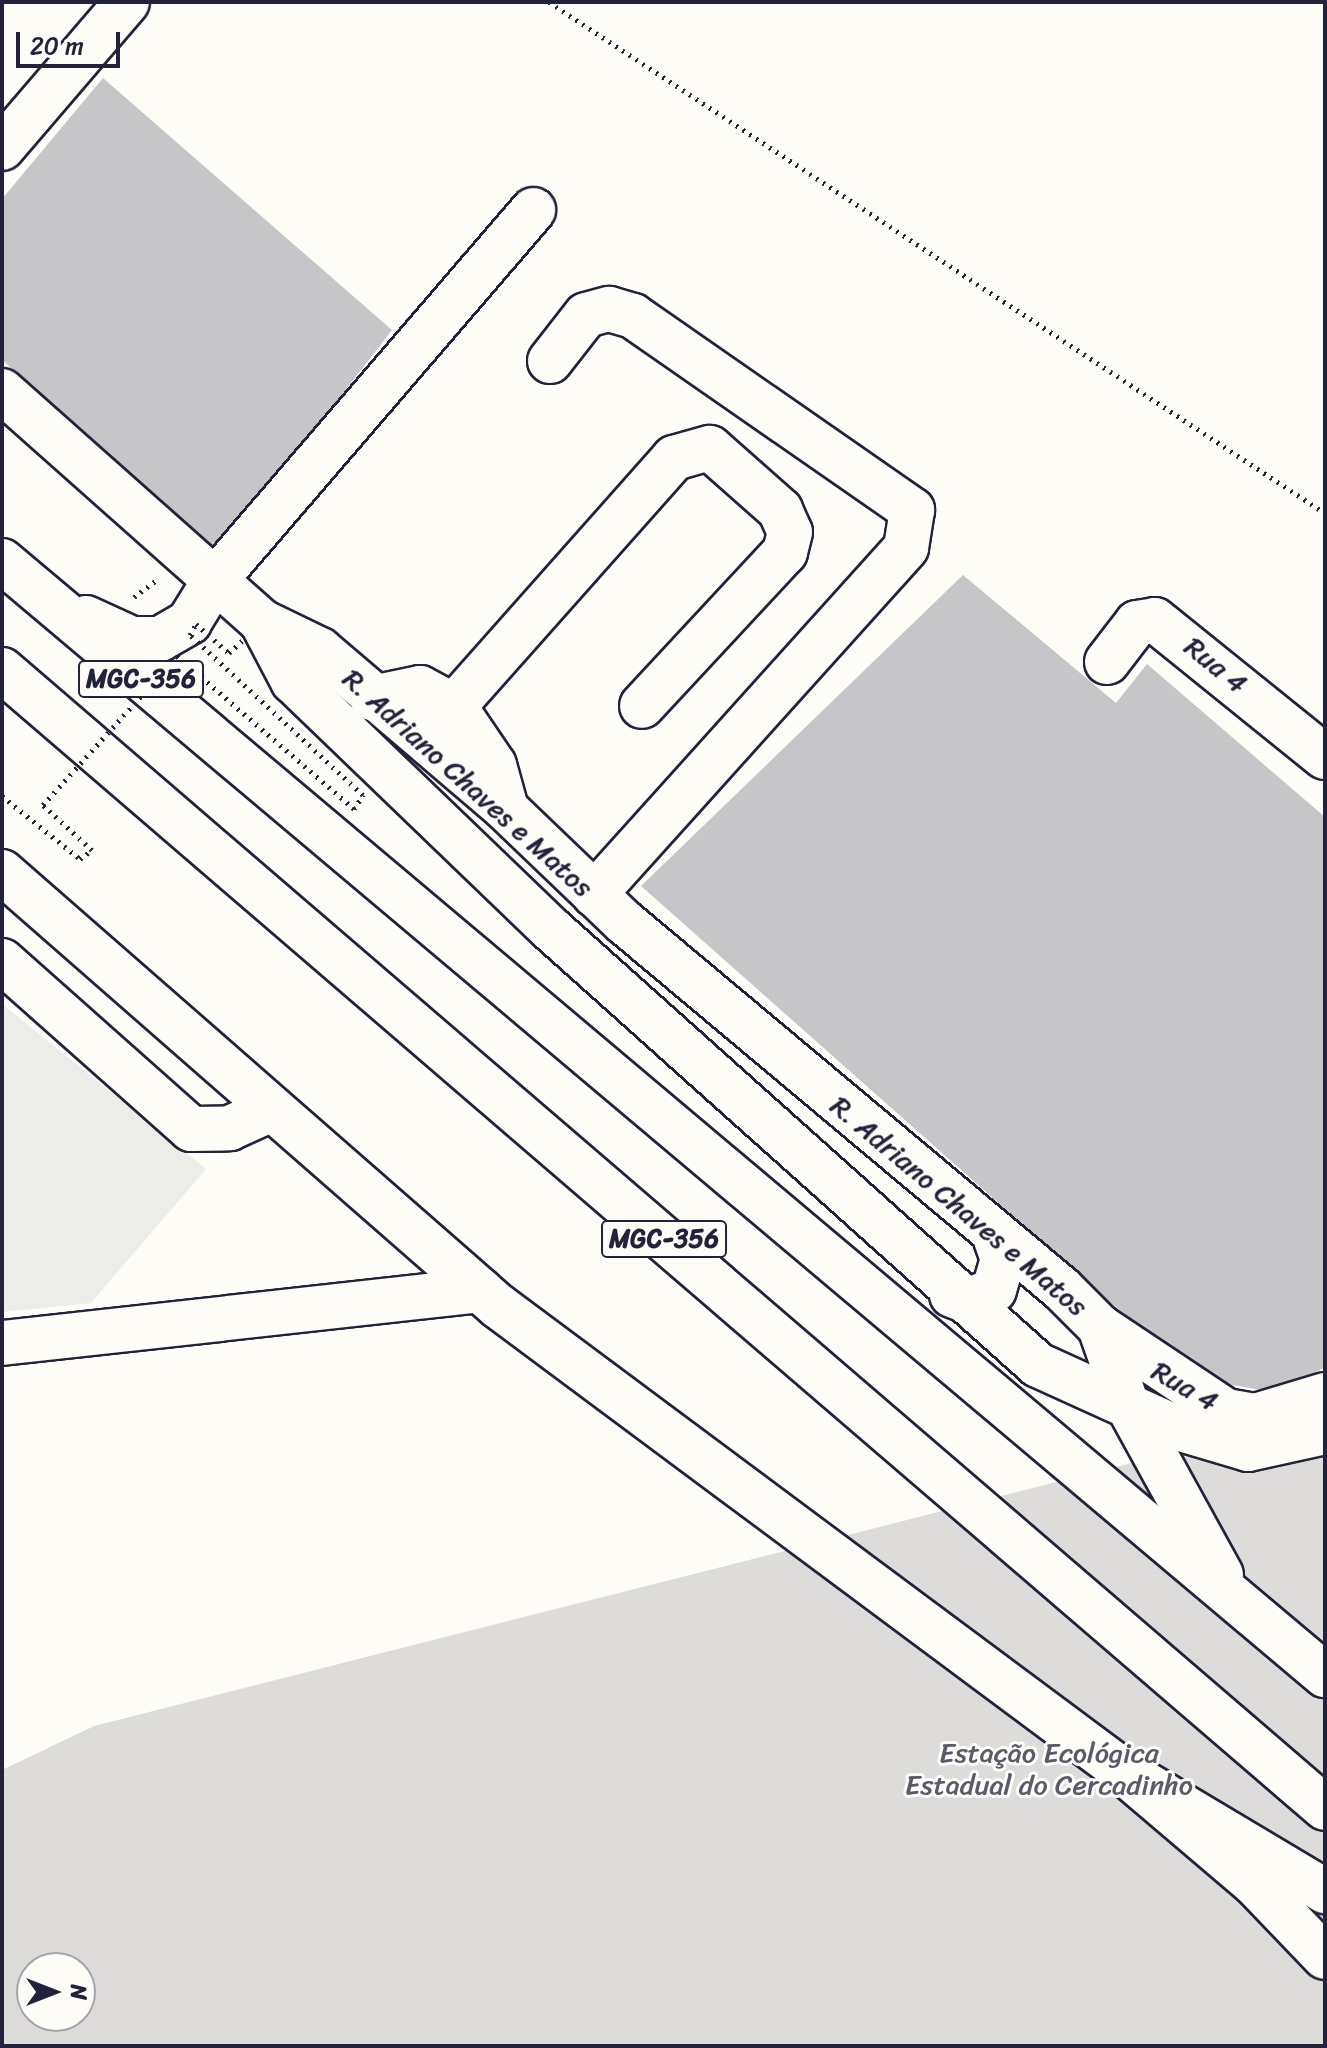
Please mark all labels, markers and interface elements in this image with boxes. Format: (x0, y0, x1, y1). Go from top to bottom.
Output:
scale bar (20, 16, 124, 66)
text: 20 m (30, 25, 84, 67)
street label: Rua 4 (1178, 630, 1254, 700)
road number: MGC-356 (77, 657, 205, 701)
street label: R. Adriano Chaves e Matos (336, 662, 600, 904)
street label: R. Adriano Chaves e Matos (823, 1088, 1095, 1324)
road number: MGC-356 (600, 1217, 728, 1261)
street label: Rua 4 (1146, 1354, 1224, 1418)
park label: Estação Ecológica Estadual do Cercadinho (905, 1736, 1193, 1802)
north arrow (16, 1952, 96, 2032)
text: N (59, 1984, 98, 2000)

